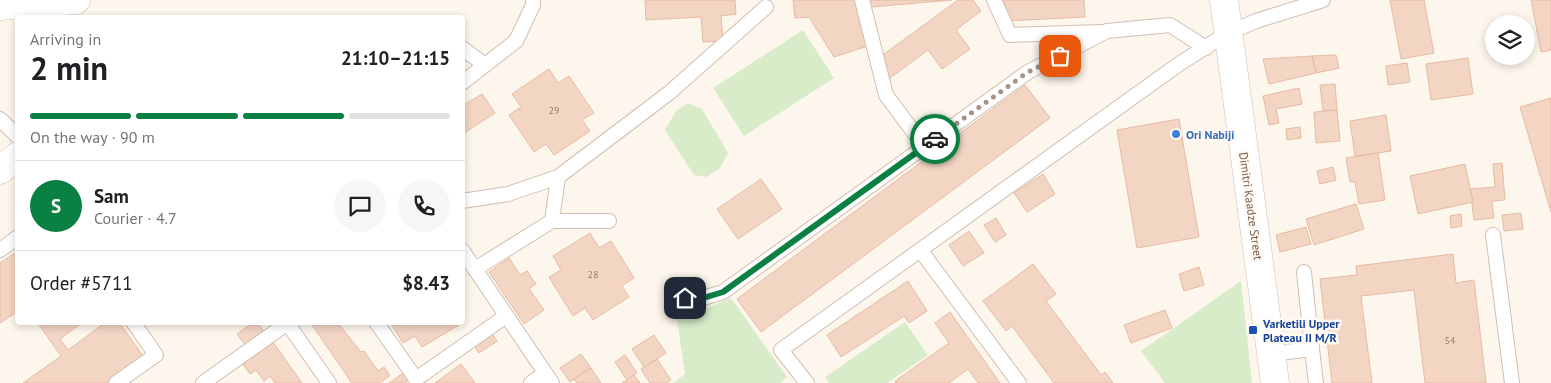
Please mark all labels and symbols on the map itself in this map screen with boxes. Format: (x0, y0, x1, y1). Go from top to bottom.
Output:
pin (1039, 35, 1081, 77)
house number: 29 (549, 104, 559, 117)
courier (910, 114, 960, 164)
place label: Ori Nabiji (1186, 127, 1234, 142)
marker: Ori Nabiji (1170, 128, 1182, 140)
street label: Dimitri Kaadze Street (1236, 151, 1266, 261)
house number: 28 (588, 268, 598, 281)
pin (664, 277, 706, 319)
place label: Varketili Upper Plateau II M/R (1262, 316, 1340, 345)
marker: Varketili Upper Plateau II M/R (1247, 324, 1259, 336)
house number: 54 (1445, 334, 1456, 347)

